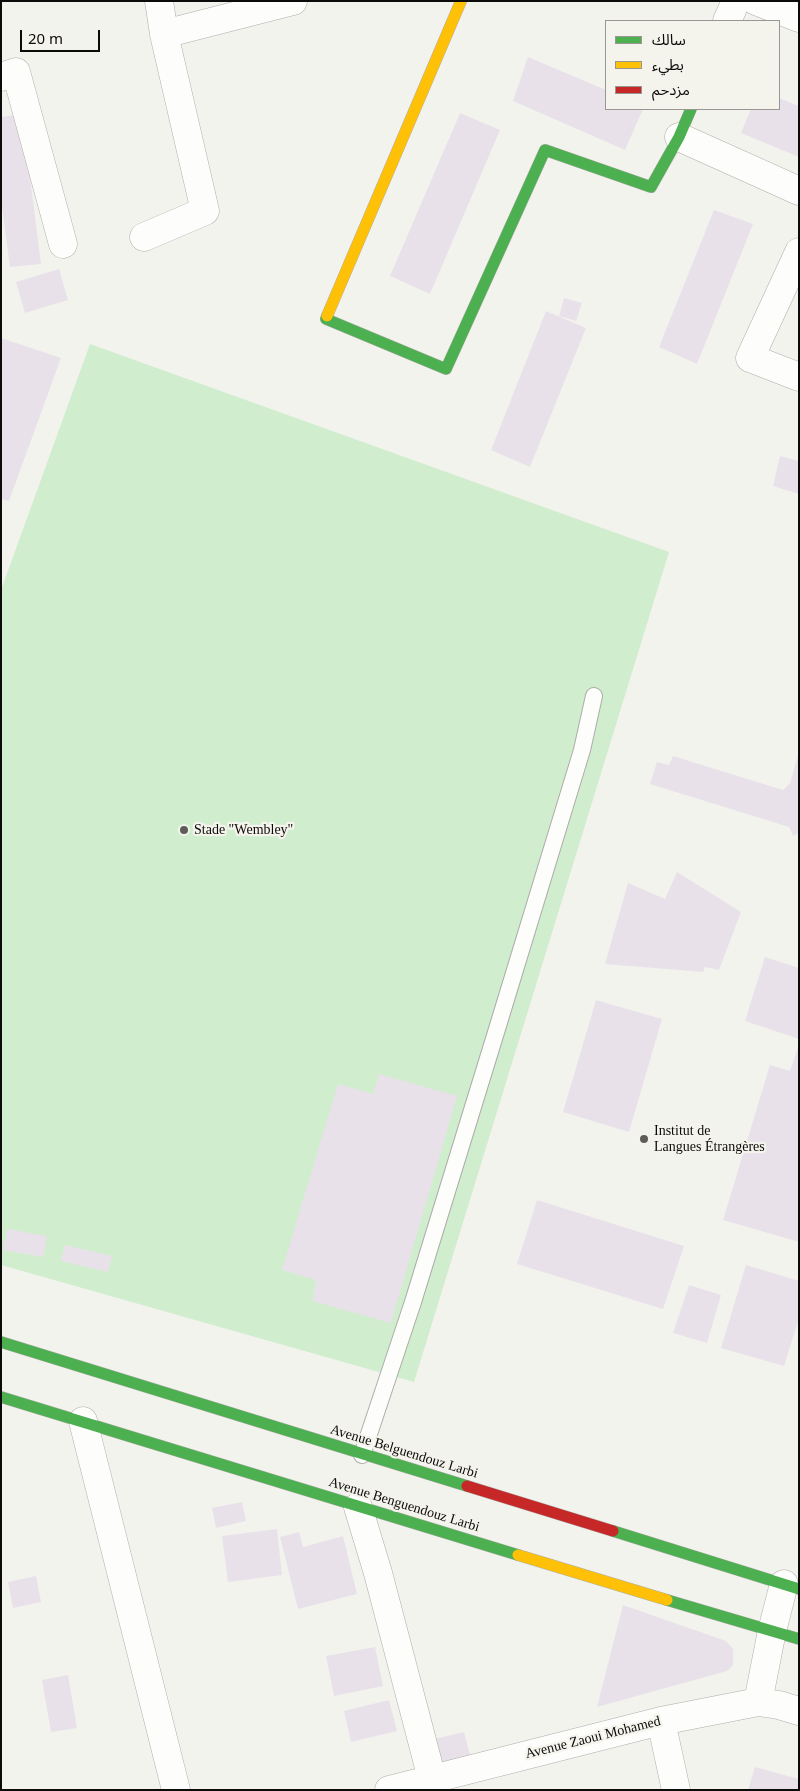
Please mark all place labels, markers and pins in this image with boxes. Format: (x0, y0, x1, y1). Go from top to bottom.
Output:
place label: Stade "Wembley" (194, 822, 308, 838)
marker: Stade "Wembley" (178, 824, 190, 836)
place label: Institut de Langues Étrangères (654, 1123, 785, 1156)
marker: Institut de Langues Étrangères (638, 1133, 650, 1145)

